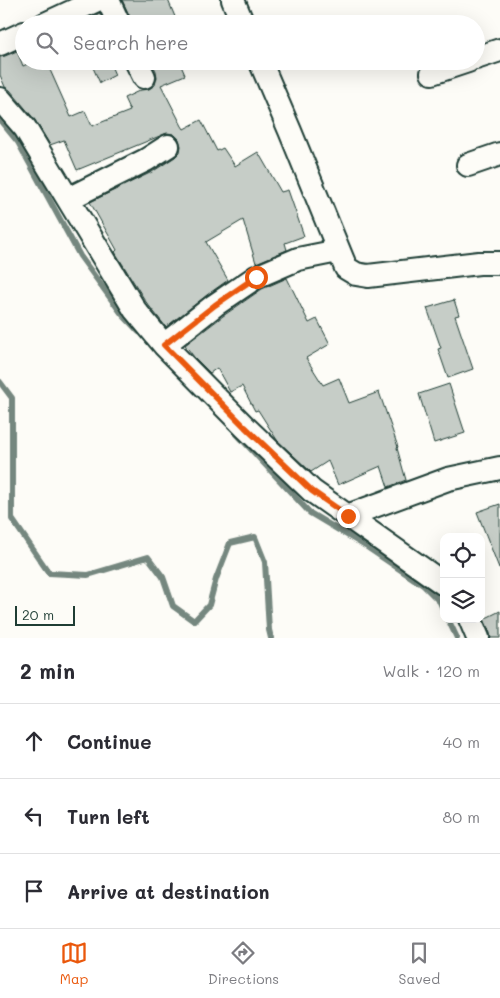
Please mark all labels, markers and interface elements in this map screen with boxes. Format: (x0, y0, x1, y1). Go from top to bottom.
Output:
search box (15, 15, 485, 70)
icon: search (33, 29, 61, 57)
text: Search here (73, 30, 189, 55)
route start (245, 266, 268, 289)
route end (337, 505, 360, 528)
map controls (440, 533, 485, 623)
button: locate (440, 533, 485, 578)
button: layers (440, 578, 485, 623)
scale bar (15, 603, 75, 626)
text: 20 m (22, 605, 54, 624)
text: 2 min (20, 657, 75, 684)
text: Walk · 120 m (382, 660, 480, 681)
icon: ahead (20, 727, 48, 755)
text: Continue (67, 729, 152, 754)
text: 40 m (443, 731, 480, 752)
icon: left (20, 802, 48, 830)
text: Turn left (67, 804, 150, 829)
text: 80 m (443, 806, 480, 827)
icon: arrive (20, 877, 48, 905)
text: Arrive at destination (67, 879, 270, 904)
tab: Map (60, 939, 88, 988)
tab: Directions (208, 939, 279, 988)
tab: Saved (399, 939, 440, 988)

